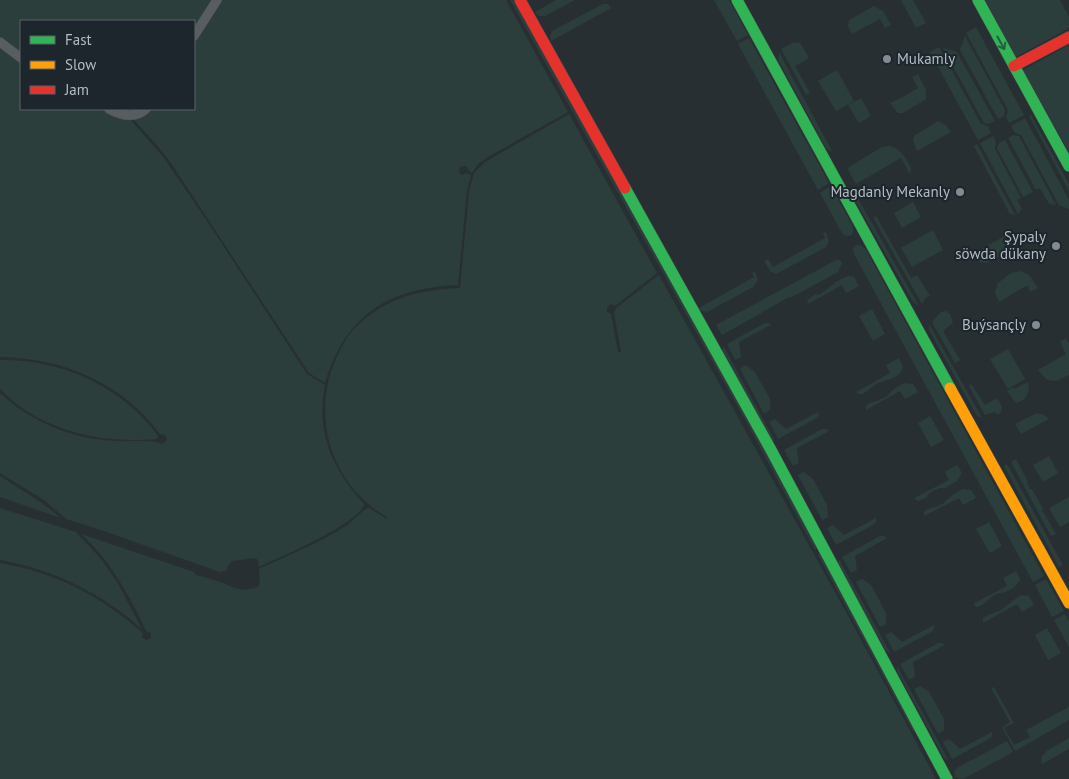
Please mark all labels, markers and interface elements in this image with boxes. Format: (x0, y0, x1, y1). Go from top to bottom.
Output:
legend (20, 20, 195, 110)
text: Fast (65, 30, 92, 49)
one-way arrow (996, 35, 1006, 50)
place label: Mukamly (897, 49, 955, 68)
marker: Mukamly (881, 53, 893, 65)
text: Slow (65, 55, 96, 74)
text: Jam (64, 80, 89, 99)
place label: Magdanly Mekanly (830, 182, 950, 201)
marker: Magdanly Mekanly (954, 186, 966, 198)
place label: Şypaly söwda dükany (955, 227, 1046, 263)
marker: Şypaly söwda dükany (1050, 240, 1062, 252)
place label: Buýsançly (962, 315, 1026, 334)
marker: Buýsançly (1030, 319, 1042, 331)

